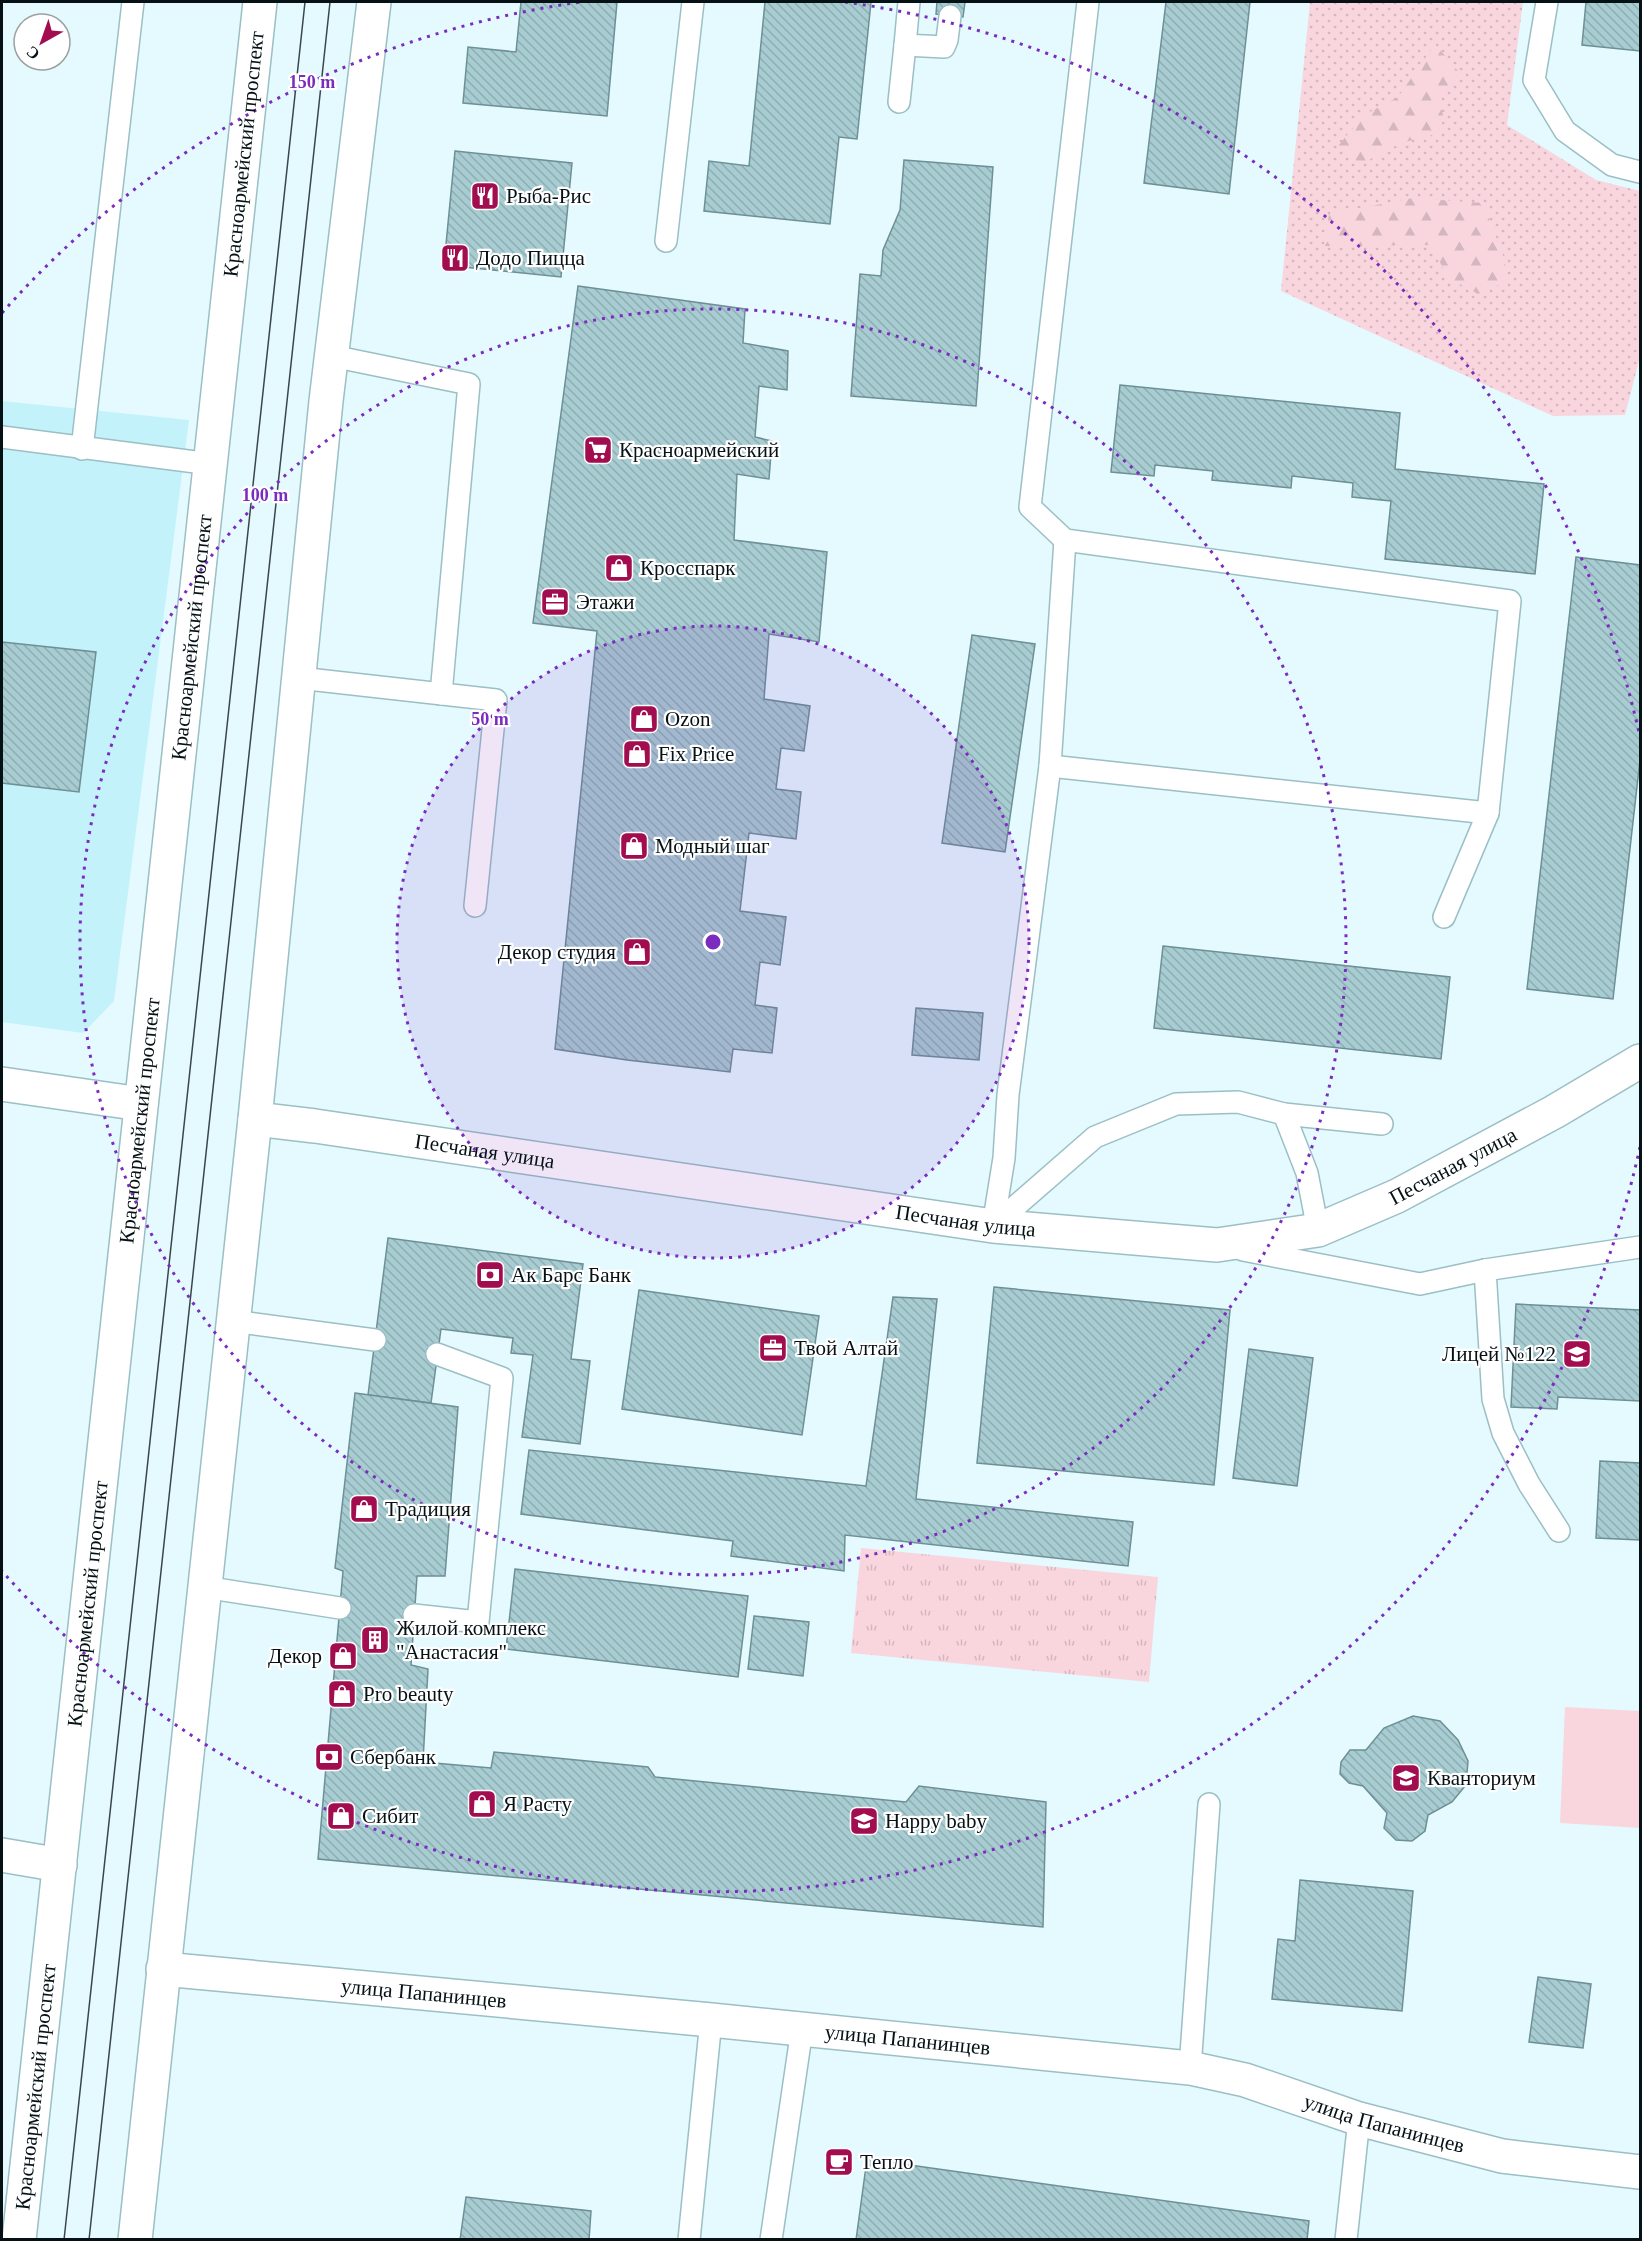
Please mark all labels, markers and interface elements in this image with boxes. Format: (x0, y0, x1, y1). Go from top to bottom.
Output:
north arrow (12, 12, 72, 72)
street label: Красноармейский проспект (218, 30, 269, 278)
text: С (23, 43, 43, 63)
text: 150 m (289, 72, 335, 92)
restaurant icon: Рыба-Рис (469, 180, 501, 212)
place label: Рыба-Рис (506, 184, 591, 208)
restaurant icon: Додо Пицца (439, 242, 471, 274)
place label: Додо Пицца (476, 246, 586, 270)
supermarket icon: Красноармейский (582, 434, 614, 466)
place label: Красноармейский (619, 438, 779, 462)
text: 100 m (242, 485, 288, 505)
street label: Красноармейский проспект (166, 513, 217, 762)
shop icon: Кросспарк (603, 552, 635, 584)
place label: Кросспарк (640, 556, 736, 580)
office icon: Этажи (539, 586, 571, 618)
place label: Этажи (576, 590, 634, 614)
shop icon: Ozon (628, 703, 660, 735)
place label: Ozon (665, 707, 711, 731)
text: 50 m (471, 709, 509, 729)
shop icon: Fix Price (621, 738, 653, 770)
place label: Fix Price (658, 742, 734, 766)
shop icon: Модный шаг (618, 830, 650, 862)
place label: Модный шаг (655, 834, 770, 858)
centre of rings (703, 932, 723, 952)
shop icon: Декор студия (621, 936, 653, 968)
place label: Декор студия (498, 940, 616, 964)
street label: Красноармейский проспект (114, 996, 165, 1245)
street label: Песчаная улица (1385, 1122, 1521, 1210)
street label: Песчаная улица (413, 1129, 557, 1173)
street label: Песчаная улица (894, 1200, 1037, 1242)
bank icon: Ак Барс Банк (474, 1259, 506, 1291)
place label: Ак Барс Банк (511, 1263, 632, 1287)
office icon: Твой Алтай (757, 1332, 789, 1364)
place label: Твой Алтай (794, 1336, 898, 1360)
school or university icon: Лицей №122 (1561, 1338, 1593, 1370)
place label: Лицей №122 (1442, 1342, 1556, 1366)
street label: Красноармейский проспект (62, 1479, 113, 1728)
shop icon: Традиция (348, 1493, 380, 1525)
place label: Традиция (385, 1497, 471, 1521)
place label: Жилой комплекс "Анастасия" (396, 1616, 546, 1664)
building icon: Жилой комплекс "Анастасия" (359, 1624, 391, 1656)
shop icon: Декор (327, 1640, 359, 1672)
place label: Декор (268, 1644, 322, 1668)
shop icon: Pro beauty (326, 1678, 358, 1710)
place label: Pro beauty (363, 1682, 454, 1706)
bank icon: Сбербанк (313, 1741, 345, 1773)
place label: Сбербанк (350, 1745, 437, 1769)
school or university icon: Кванториум (1390, 1762, 1422, 1794)
place label: Кванториум (1427, 1766, 1536, 1790)
shop icon: Я Расту (466, 1788, 498, 1820)
place label: Я Расту (503, 1792, 572, 1816)
shop icon: Сибит (325, 1800, 357, 1832)
place label: Сибит (362, 1804, 418, 1828)
school or university icon: Happy baby (848, 1805, 880, 1837)
place label: Happy baby (885, 1809, 988, 1833)
street label: Красноармейский проспект (10, 1963, 61, 2211)
street label: улица Папанинцев (340, 1974, 508, 2013)
street label: улица Папанинцев (824, 2019, 992, 2060)
street label: улица Папанинцев (1301, 2089, 1467, 2158)
cafe icon: Тепло (823, 2146, 855, 2178)
place label: Тепло (860, 2150, 914, 2174)

